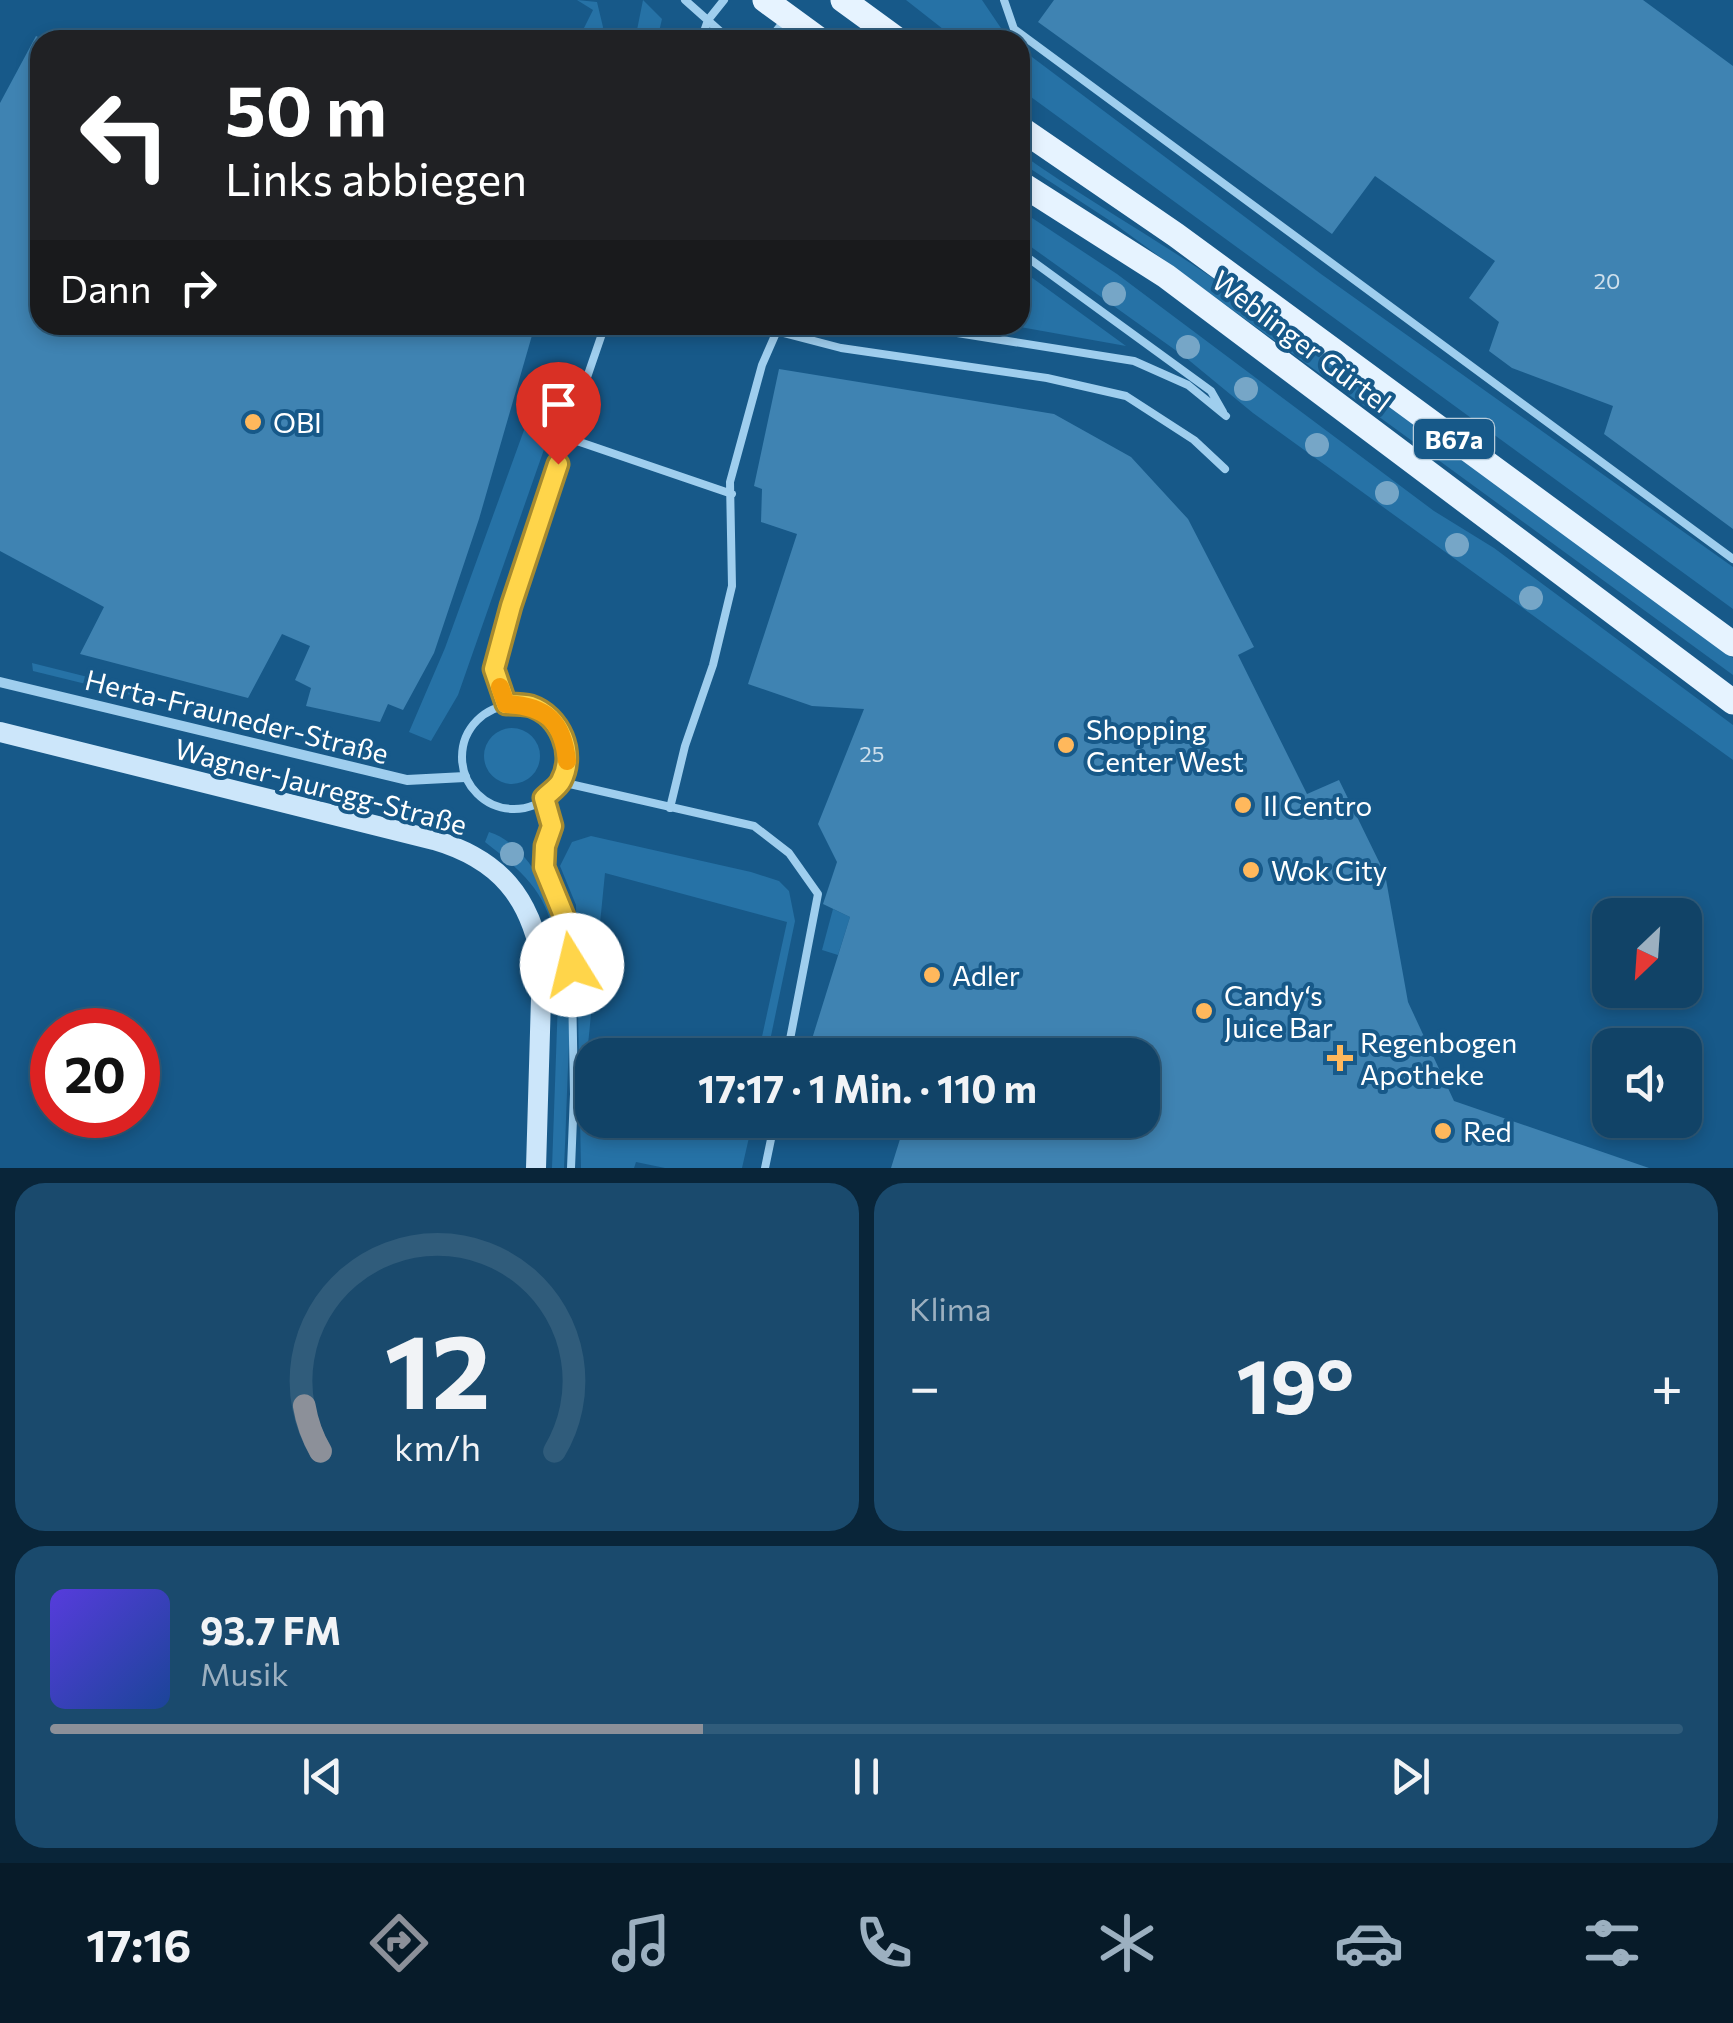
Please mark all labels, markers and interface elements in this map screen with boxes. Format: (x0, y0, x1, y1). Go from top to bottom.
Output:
text: 50 m (225, 65, 387, 150)
icon: left (60, 70, 190, 200)
text: Links abbiegen (225, 150, 527, 205)
icon: right (171, 260, 226, 315)
street label: Weblinger Gürtel (1206, 263, 1398, 419)
text: Dann (60, 264, 151, 311)
house number: 20 (1594, 267, 1620, 294)
pin (516, 362, 601, 465)
icon: arrive (531, 377, 586, 432)
place label: OBI (273, 405, 322, 439)
marker: OBI (242, 411, 264, 433)
road number: B67a (1414, 419, 1494, 459)
street label: Herta-Frauneder-Straße (82, 662, 392, 770)
place label: Shopping Center West (1086, 712, 1244, 778)
street label: Wagner-Jauregg-Straße (171, 731, 471, 841)
marker: Shopping Center West (1055, 734, 1077, 756)
house number: 25 (860, 740, 884, 767)
place label: Il Centro (1263, 788, 1372, 822)
marker: Il Centro (1232, 794, 1254, 816)
place label: Wok City (1271, 853, 1387, 887)
marker: Wok City (1240, 859, 1262, 881)
north arrow (1592, 898, 1702, 1008)
map controls (1592, 898, 1702, 1138)
position arrow (520, 913, 624, 1017)
place label: Adler (952, 958, 1020, 992)
marker: Adler (921, 964, 943, 986)
place label: Candy‘s Juice Bar (1224, 978, 1333, 1044)
marker: Candy‘s Juice Bar (1193, 1000, 1215, 1022)
speed limit sign: 20 (30, 1008, 160, 1138)
place label: Regenbogen Apotheke (1360, 1025, 1517, 1091)
button: sound (1592, 1028, 1702, 1138)
marker: Regenbogen Apotheke (1329, 1047, 1351, 1069)
text: 17:17 · 1 Min. · 110 m (698, 1064, 1037, 1111)
place label: Red (1463, 1114, 1512, 1148)
marker: Red (1432, 1120, 1454, 1142)
text: Klima (909, 1288, 991, 1328)
text: 12 (384, 1303, 490, 1430)
text: 19° (1237, 1338, 1354, 1429)
text: − (909, 1351, 940, 1418)
text: + (1651, 1351, 1683, 1418)
text: km/h (394, 1425, 480, 1468)
text: 93.7 FM (200, 1606, 341, 1653)
text: Musik (200, 1653, 289, 1693)
icon: previous (295, 1749, 350, 1804)
icon: pause (839, 1749, 894, 1804)
icon: next (1383, 1749, 1438, 1804)
icon: directions (364, 1908, 434, 1978)
icon: music (606, 1908, 676, 1978)
icon: phone (849, 1908, 919, 1978)
icon: climate (1092, 1908, 1162, 1978)
icon: car (1334, 1908, 1404, 1978)
icon: filters (1577, 1908, 1647, 1978)
text: 17:16 (86, 1916, 191, 1971)

